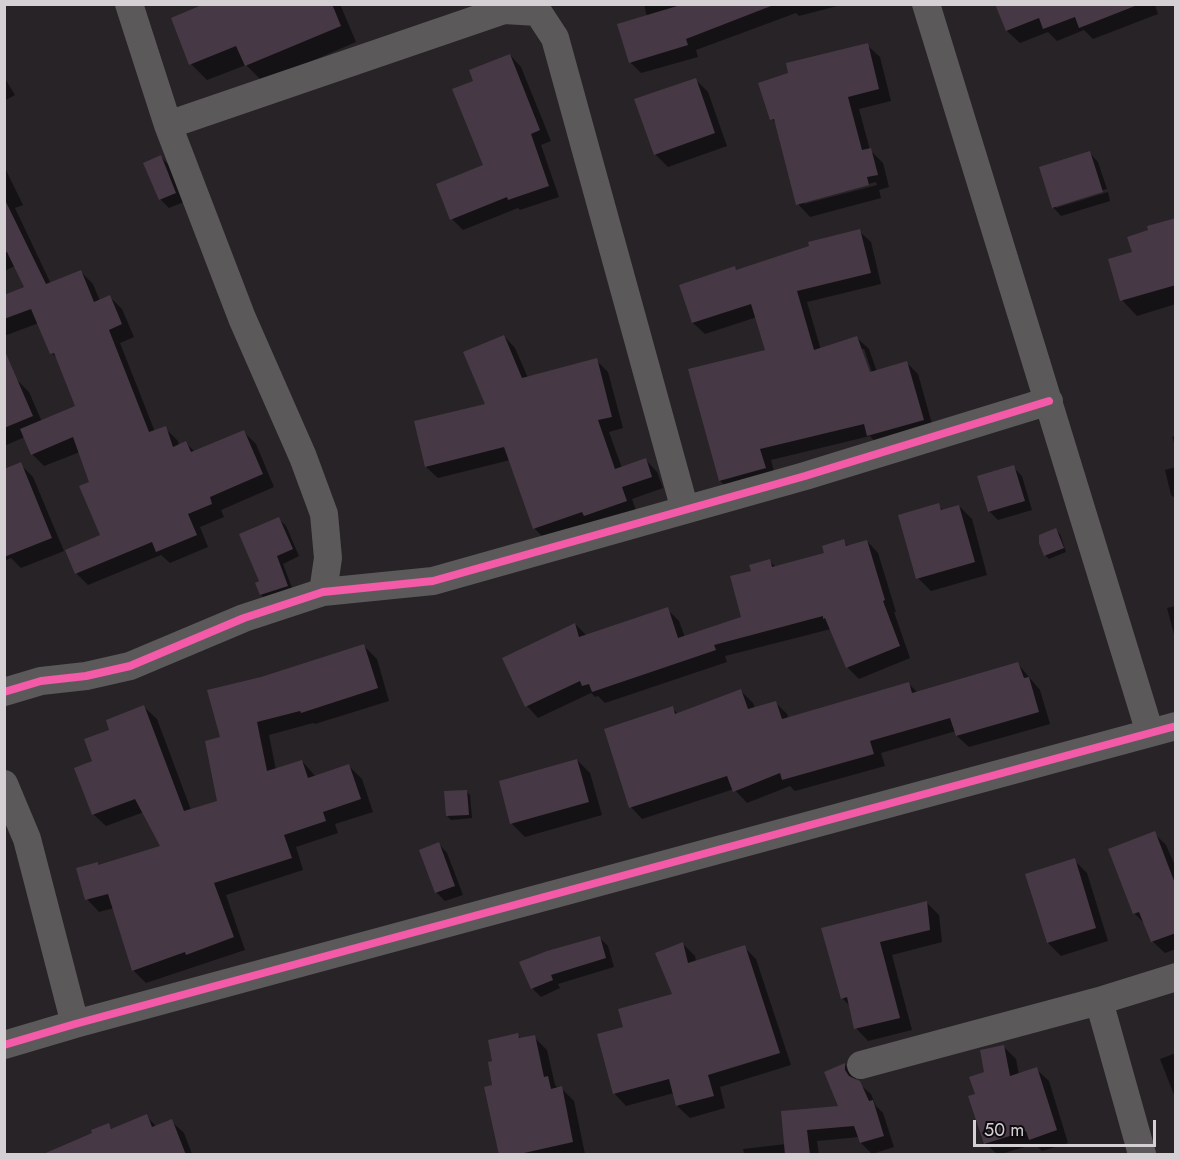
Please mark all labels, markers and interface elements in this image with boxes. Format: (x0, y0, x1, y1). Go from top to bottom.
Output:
scale bar (976, 1108, 1159, 1146)
text: 50 m (984, 1117, 1024, 1143)

